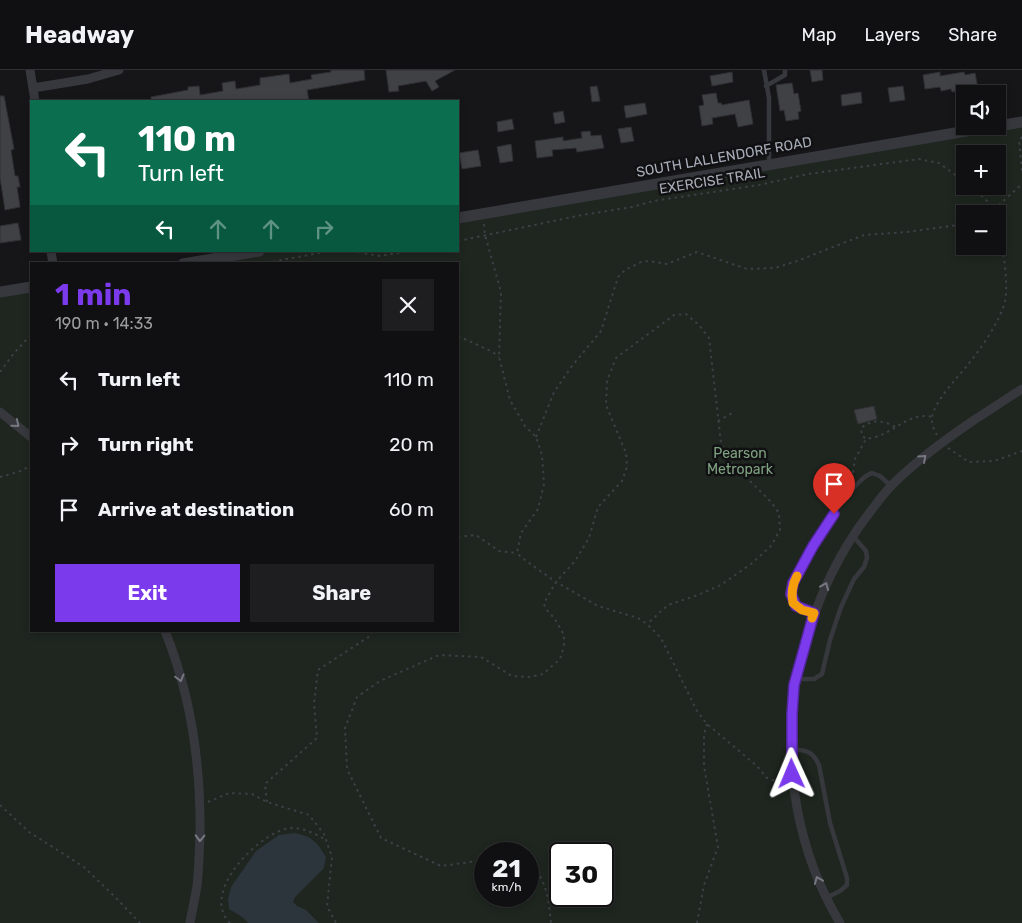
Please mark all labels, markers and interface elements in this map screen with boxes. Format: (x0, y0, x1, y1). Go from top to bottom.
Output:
text: Headway (25, 21, 134, 49)
text: Map (802, 24, 837, 46)
text: Layers (865, 24, 920, 46)
text: Share (948, 24, 997, 46)
map controls (956, 85, 1006, 255)
button: sound (956, 85, 1006, 135)
text: 110 m (138, 118, 236, 160)
icon: left (55, 120, 120, 185)
street label: SOUTH LALLENDORF ROAD (635, 133, 813, 181)
button: + (956, 145, 1006, 195)
text: Turn left (138, 160, 224, 187)
street label: EXERCISE TRAIL (658, 164, 766, 198)
button: − (956, 205, 1006, 255)
icon: left (151, 215, 179, 243)
icon: ahead (204, 215, 232, 243)
icon: ahead (257, 215, 285, 243)
icon: right (310, 215, 338, 243)
text: 1 min (55, 277, 132, 313)
button: close (382, 279, 434, 331)
text: 190 m · 14:33 (55, 314, 153, 333)
icon: left (55, 366, 83, 394)
text: Turn left (98, 368, 180, 391)
text: 110 m (384, 368, 434, 391)
one-way arrow (10, 419, 19, 427)
icon: right (55, 431, 83, 459)
text: Turn right (98, 433, 193, 456)
text: 20 m (389, 433, 434, 456)
park label: Pearson Metropark (707, 445, 774, 478)
one-way arrow (917, 454, 926, 463)
pin (813, 463, 855, 514)
icon: arrive (820, 470, 848, 498)
icon: arrive (55, 496, 83, 524)
text: Arrive at destination (98, 498, 294, 521)
text: 60 m (389, 498, 434, 521)
button: Exit (55, 564, 240, 622)
button: Share (250, 564, 434, 622)
one-way arrow (819, 582, 830, 591)
one-way arrow (174, 673, 185, 682)
position arrow (765, 747, 817, 799)
one-way arrow (194, 834, 205, 842)
speed limit sign: 30 (549, 842, 614, 907)
text: 21 (492, 854, 521, 883)
one-way arrow (813, 876, 823, 884)
text: km/h (492, 880, 521, 894)

